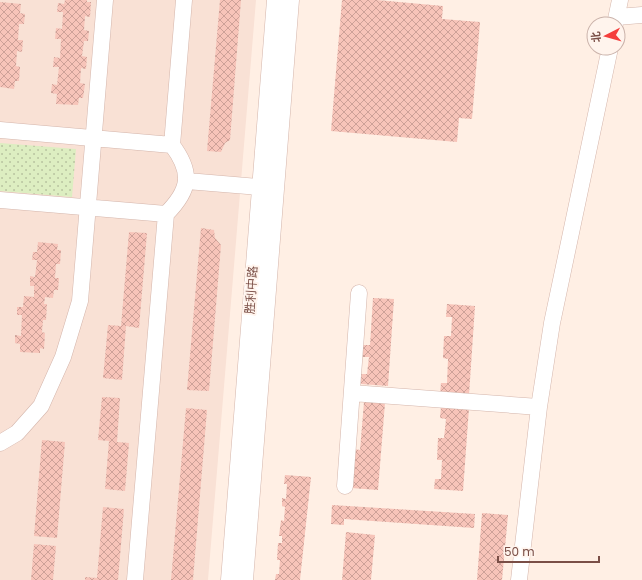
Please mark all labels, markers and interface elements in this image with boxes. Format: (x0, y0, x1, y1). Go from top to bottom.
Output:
north arrow (586, 16, 626, 56)
text: 北 (588, 31, 605, 43)
street label: 胜利中路 (241, 265, 261, 315)
scale bar (498, 538, 599, 564)
text: 50 m (504, 543, 535, 560)

